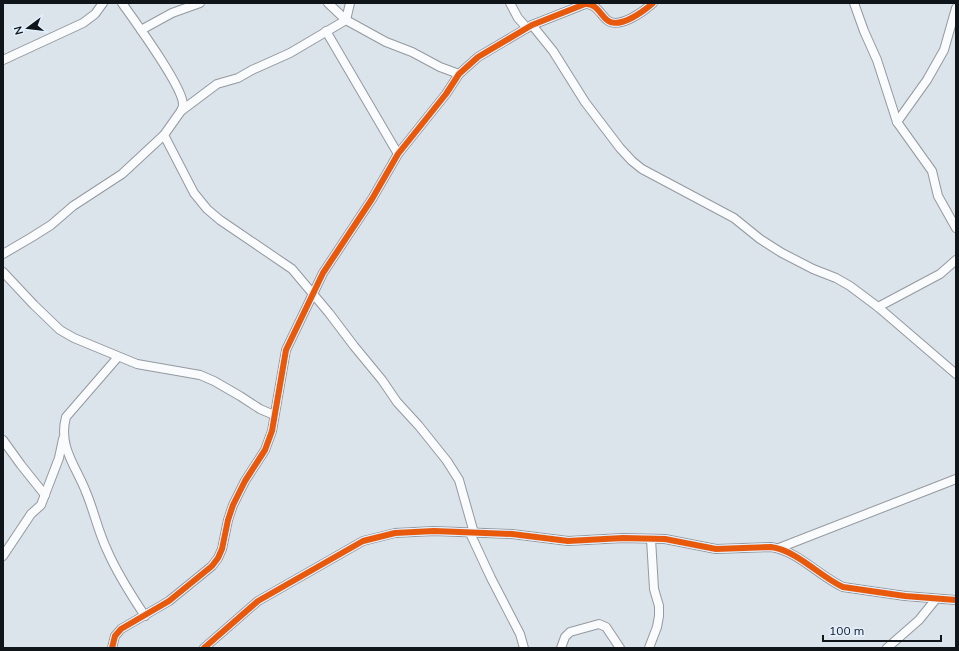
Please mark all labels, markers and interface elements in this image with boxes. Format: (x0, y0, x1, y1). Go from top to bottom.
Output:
north arrow (8, 8, 48, 48)
text: N (11, 25, 26, 36)
scale bar (823, 617, 941, 643)
text: 100 m (829, 623, 864, 638)

